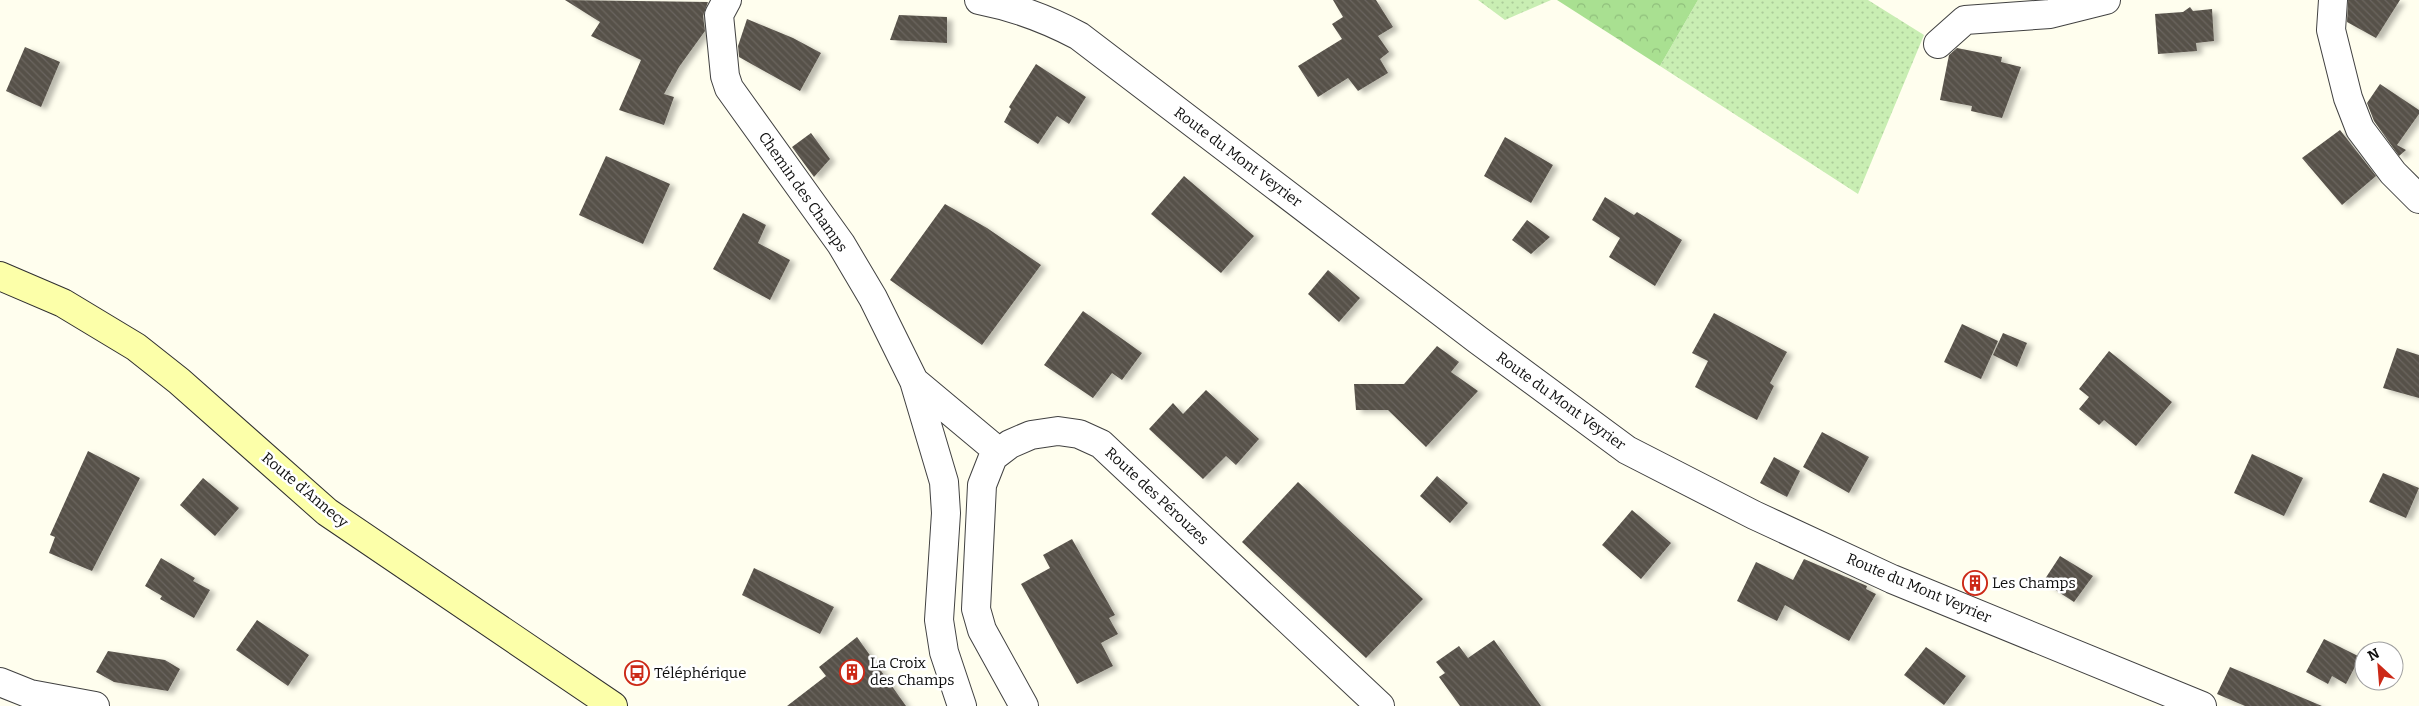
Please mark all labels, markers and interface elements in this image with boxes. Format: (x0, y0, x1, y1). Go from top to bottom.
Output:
street label: Route du Mont Veyrier (1170, 103, 1306, 211)
street label: Chemin des Champs (755, 128, 851, 256)
street label: Route du Mont Veyrier (1493, 348, 1629, 454)
street label: Route des Pérouzes (1102, 443, 1212, 549)
street label: Route d'Annecy (258, 449, 352, 531)
street label: Route du Mont Veyrier (1844, 549, 1994, 627)
building icon: Les Champs (1962, 570, 1988, 596)
place label: Les Champs (1992, 574, 2076, 592)
north arrow (2354, 641, 2404, 691)
text: N (2365, 645, 2382, 665)
place label: La Croix des Champs (870, 654, 954, 689)
building icon: La Croix des Champs (839, 659, 865, 685)
bus stop icon: Téléphérique (624, 660, 650, 686)
place label: Téléphérique (654, 664, 746, 682)

